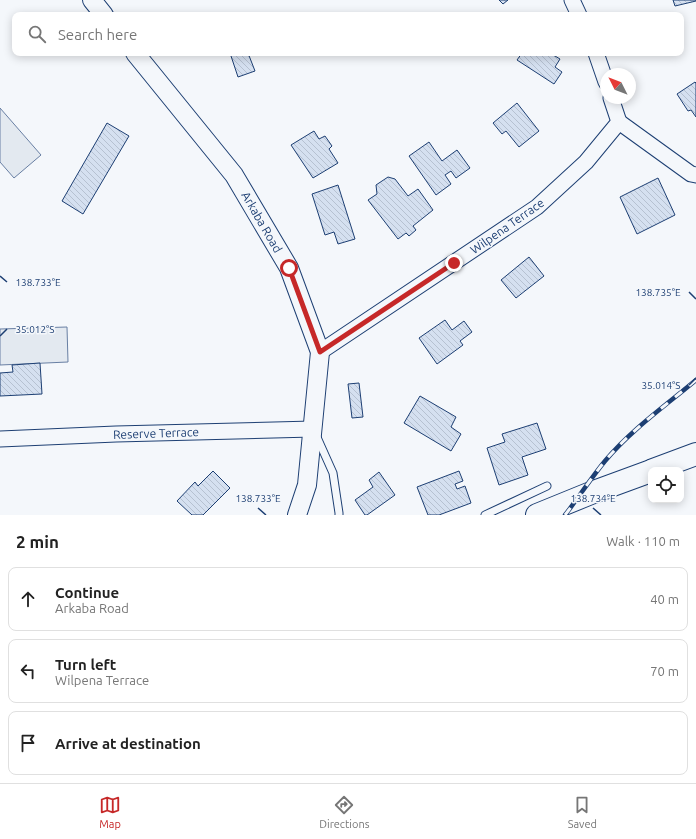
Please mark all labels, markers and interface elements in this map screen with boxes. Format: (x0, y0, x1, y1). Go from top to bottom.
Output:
search box (12, 12, 684, 56)
icon: search (26, 23, 48, 45)
text: Search here (58, 26, 137, 43)
north arrow (600, 68, 636, 104)
street label: Arkaba Road (239, 189, 285, 255)
street label: Wilpena Terrace (468, 196, 546, 256)
route end (445, 254, 463, 272)
route start (280, 259, 298, 277)
text: 138.733°E (15, 277, 61, 288)
text: 138.735°E (635, 287, 681, 298)
text: 35.012°S (15, 324, 55, 335)
text: 35.014°S (641, 380, 681, 391)
street label: Reserve Terrace (113, 425, 199, 441)
map controls (648, 467, 684, 503)
button: locate (648, 467, 684, 503)
text: 138.733°E (235, 493, 281, 504)
text: 138.734°E (570, 493, 616, 504)
text: 2 min (16, 532, 59, 551)
text: Walk · 110 m (606, 534, 680, 548)
text: Continue (55, 584, 119, 601)
icon: ahead (17, 588, 39, 610)
text: 40 m (650, 592, 679, 606)
text: Arkaba Road (55, 601, 129, 615)
text: Turn left (55, 656, 116, 673)
icon: left (17, 660, 39, 682)
text: 70 m (650, 664, 679, 678)
text: Wilpena Terrace (55, 673, 149, 687)
icon: arrive (17, 732, 39, 754)
text: Arrive at destination (55, 735, 201, 752)
tab: Map (99, 794, 121, 830)
tab: Directions (319, 794, 369, 830)
tab: Saved (568, 794, 597, 830)

